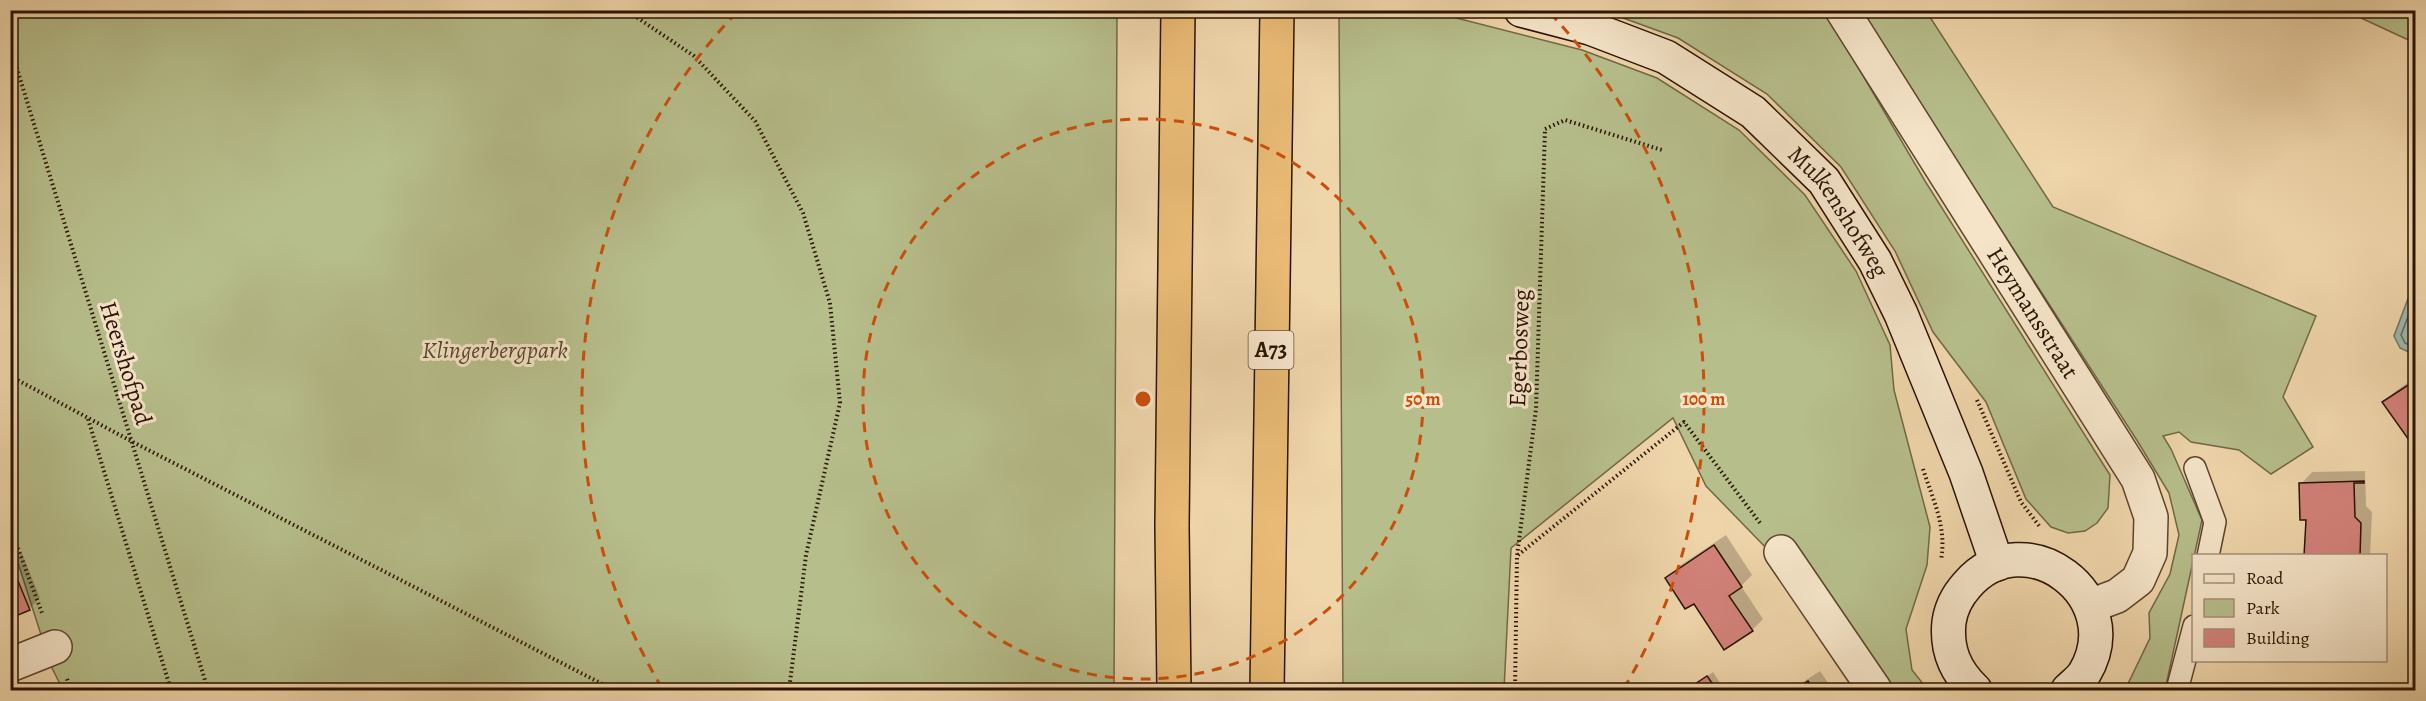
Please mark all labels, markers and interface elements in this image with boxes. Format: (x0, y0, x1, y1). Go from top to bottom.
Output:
street label: Mulkenshofweg (1781, 139, 1897, 283)
street label: Heymansstraat (1980, 241, 2087, 385)
street label: Egerbosweg (1501, 288, 1537, 408)
street label: Heershofpad (92, 297, 160, 429)
road number: A73 (1248, 331, 1294, 369)
park label: Klingerbergpark (422, 334, 568, 366)
text: 50 m (1406, 387, 1440, 411)
text: 100 m (1683, 387, 1725, 411)
centre of rings (1133, 389, 1153, 409)
legend (2192, 554, 2387, 662)
text: Road (2246, 566, 2284, 590)
text: Park (2246, 596, 2280, 620)
text: Building (2246, 626, 2310, 650)

